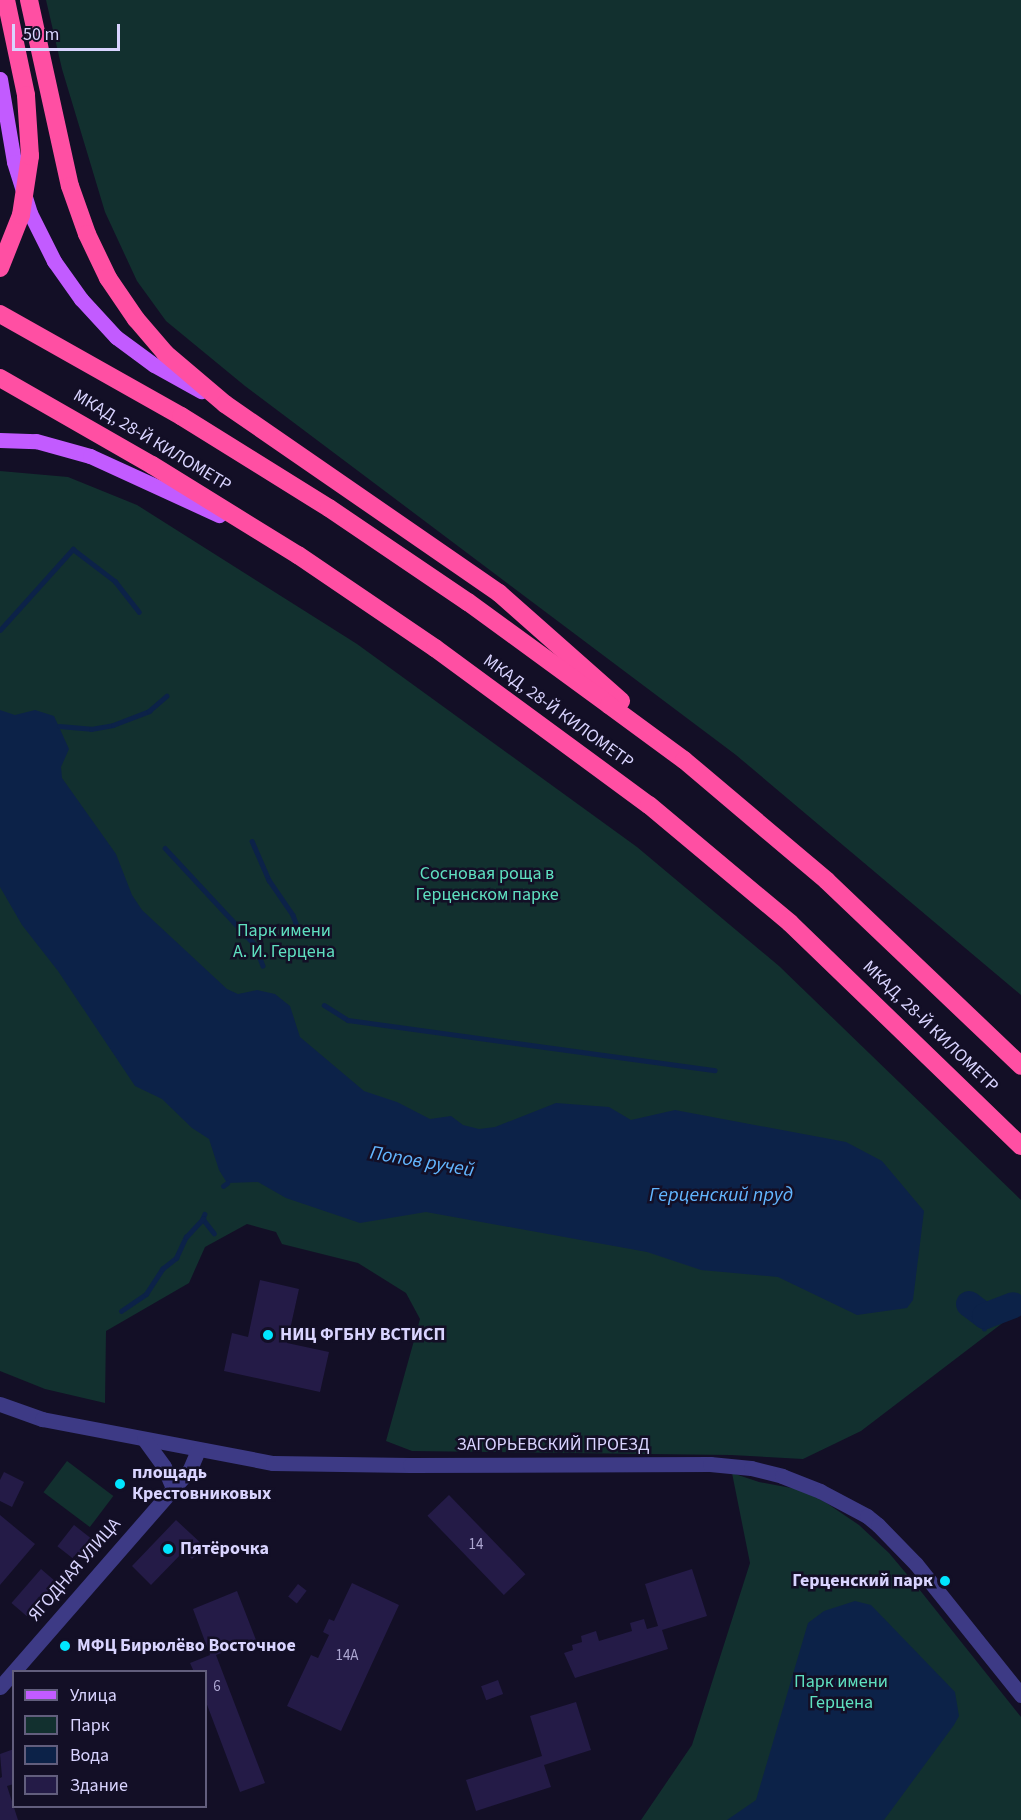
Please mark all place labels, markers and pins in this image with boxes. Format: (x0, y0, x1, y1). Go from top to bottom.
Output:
place label: НИЦ ФГБНУ ВСТИСП (280, 1324, 445, 1346)
marker: НИЦ ФГБНУ ВСТИСП (261, 1328, 275, 1342)
place label: площадь Крестовниковых (132, 1463, 271, 1506)
marker: площадь Крестовниковых (113, 1477, 127, 1491)
place label: Пятёрочка (180, 1538, 269, 1560)
marker: Пятёрочка (161, 1542, 175, 1556)
place label: Герценский парк (792, 1570, 933, 1592)
marker: Герценский парк (938, 1574, 952, 1588)
place label: МФЦ Бирюлёво Восточное (77, 1635, 296, 1657)
marker: МФЦ Бирюлёво Восточное (58, 1639, 72, 1653)

